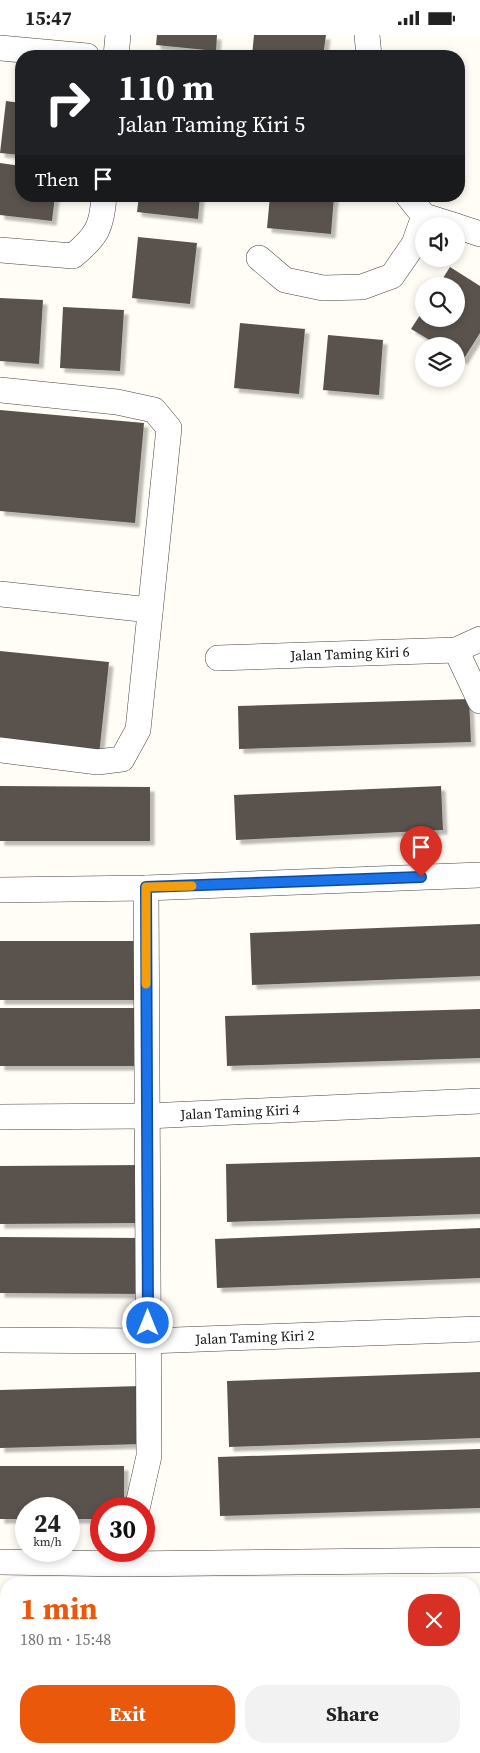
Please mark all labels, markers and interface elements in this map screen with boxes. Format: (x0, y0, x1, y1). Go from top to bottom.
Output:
text: 15:47 (25, 5, 72, 31)
text: 110 m (118, 64, 214, 112)
icon: right (35, 70, 100, 135)
text: Jalan Taming Kiri 5 (118, 109, 305, 139)
icon: arrive (89, 165, 117, 193)
text: Then (35, 166, 79, 192)
map controls (415, 217, 465, 387)
button: sound (415, 217, 465, 267)
button: search (415, 277, 465, 327)
button: layers (415, 337, 465, 387)
street label: Jalan Taming Kiri 6 (289, 642, 410, 666)
pin (400, 826, 442, 877)
icon: arrive (407, 833, 435, 861)
street label: Jalan Taming Kiri 4 (179, 1099, 300, 1125)
position arrow (121, 1296, 173, 1348)
street label: Jalan Taming Kiri 2 (194, 1325, 315, 1349)
speed limit sign: 30 (90, 1497, 155, 1562)
text: 24 (34, 1506, 61, 1540)
text: km/h (33, 1534, 62, 1550)
text: 1 min (20, 1588, 98, 1629)
button: close (408, 1594, 460, 1646)
text: 180 m · 15:48 (20, 1628, 111, 1650)
button: Exit (20, 1685, 235, 1743)
button: Share (245, 1685, 460, 1743)

